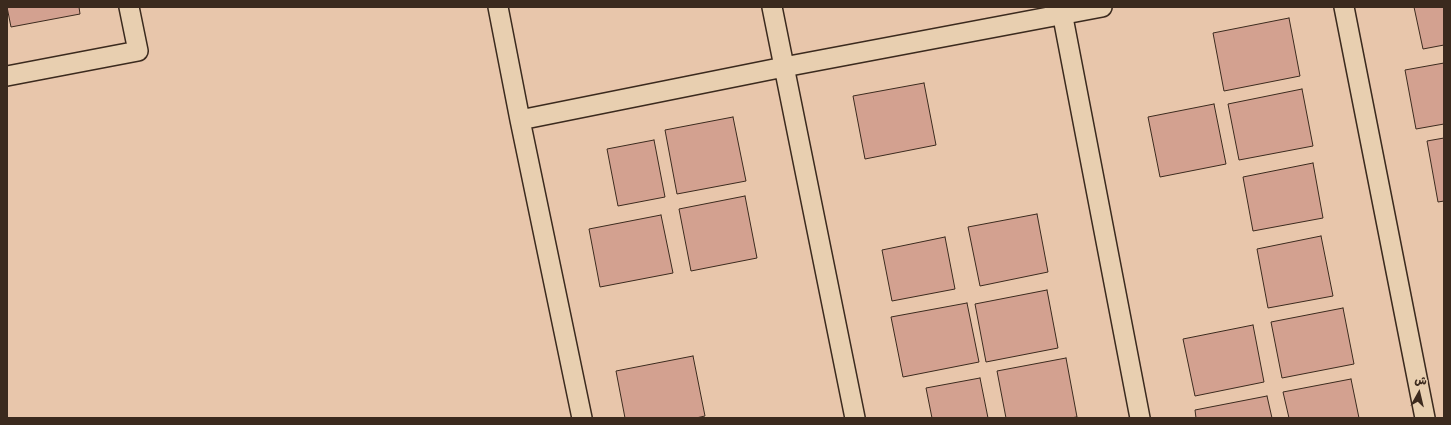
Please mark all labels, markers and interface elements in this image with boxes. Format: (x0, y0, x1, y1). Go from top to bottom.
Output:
text: ش (1414, 372, 1428, 390)
north arrow (1399, 373, 1439, 413)

